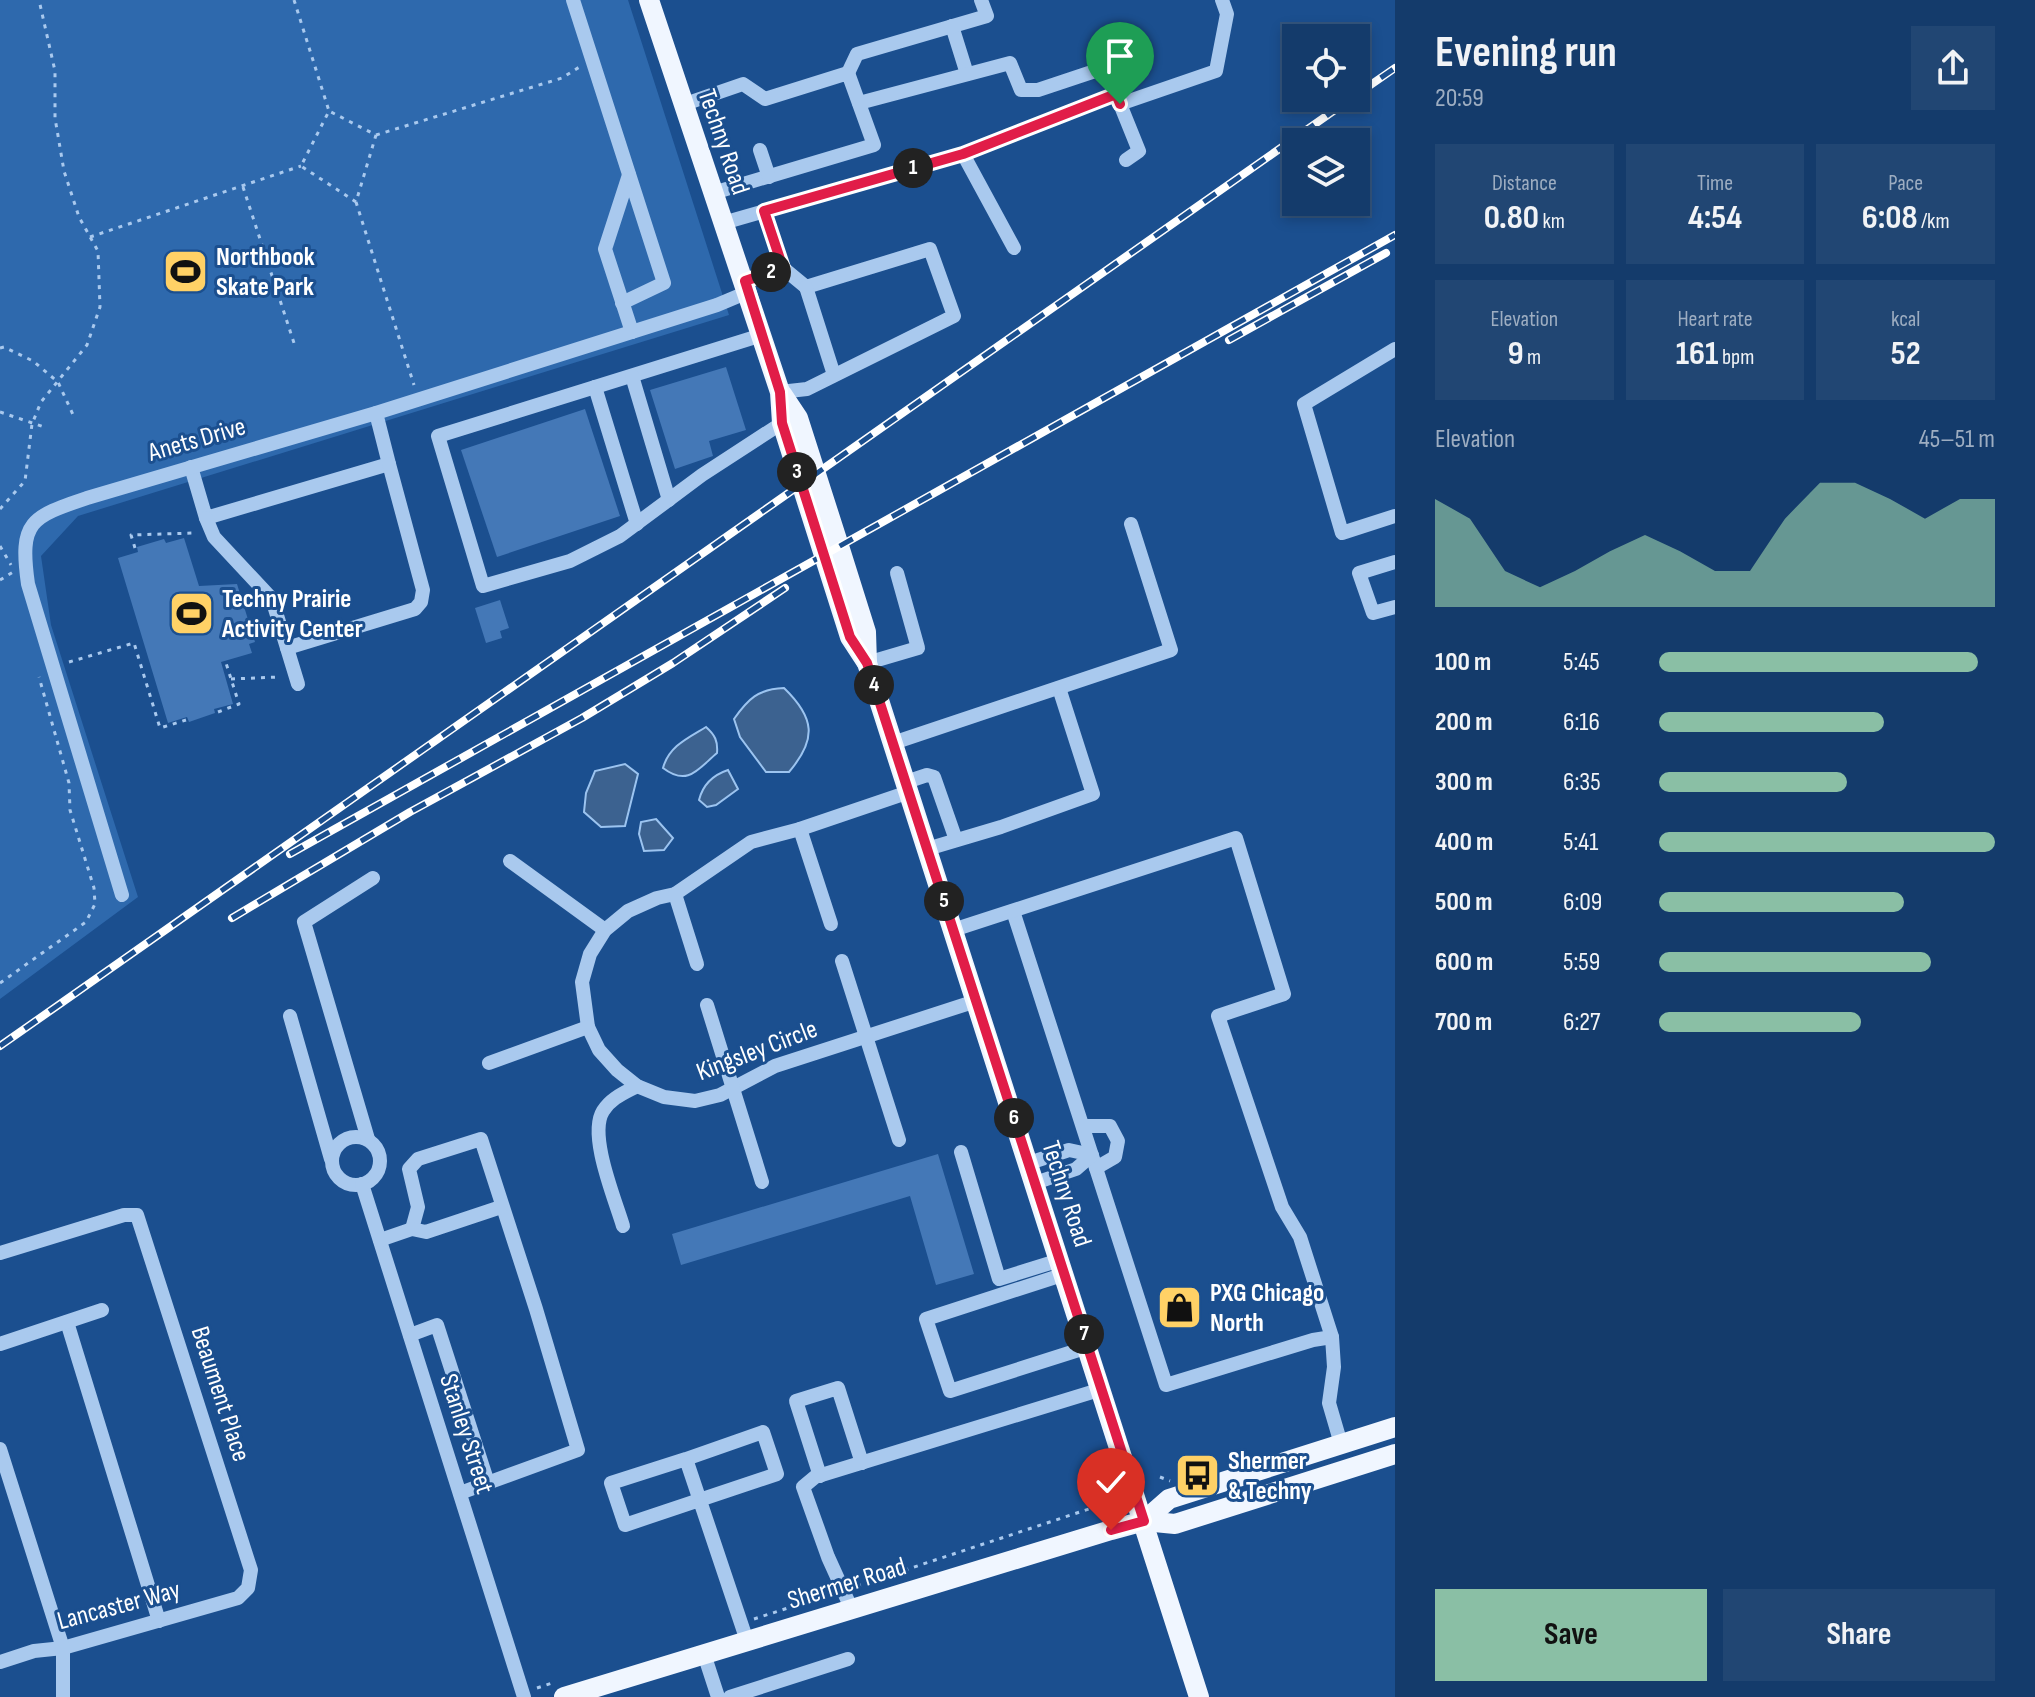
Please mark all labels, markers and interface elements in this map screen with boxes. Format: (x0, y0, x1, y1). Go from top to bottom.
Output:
pin (1086, 22, 1154, 104)
map controls (1282, 24, 1370, 216)
button: locate (1282, 24, 1370, 112)
text: Evening run (1435, 26, 1617, 79)
button: share (1911, 26, 1995, 110)
icon: arrive (1098, 34, 1142, 78)
text: 20:59 (1435, 83, 1484, 114)
street label: Techny Road (691, 85, 755, 199)
button: layers (1282, 128, 1370, 216)
pin: 1 (893, 148, 933, 188)
text: 1 (909, 154, 917, 181)
text: Distance (1492, 170, 1557, 197)
text: Time (1697, 170, 1733, 197)
text: Pace (1888, 170, 1923, 197)
text: 0.80 (1484, 197, 1539, 238)
text: 4:54 (1688, 197, 1742, 238)
text: 6:08 (1862, 197, 1918, 238)
text: km (1539, 208, 1565, 235)
text: /km (1918, 208, 1950, 235)
place label: Northbook Skate Park (216, 242, 315, 303)
sports icon: Northbook Skate Park (161, 248, 209, 296)
pin: 2 (751, 252, 791, 292)
text: 2 (766, 258, 776, 285)
text: Elevation (1490, 306, 1558, 333)
text: Heart rate (1677, 306, 1753, 333)
text: kcal (1891, 306, 1920, 333)
text: 9 (1507, 333, 1524, 374)
text: 161 (1676, 333, 1718, 374)
text: 52 (1891, 333, 1921, 374)
text: m (1524, 344, 1541, 371)
text: bpm (1718, 344, 1754, 371)
street label: Anets Drive (144, 411, 249, 469)
text: Elevation (1435, 424, 1515, 455)
text: 45–51 m (1919, 424, 1995, 455)
pin: 3 (777, 452, 817, 492)
text: 3 (792, 458, 802, 485)
place label: Techny Prairie Activity Center (221, 584, 363, 645)
sports icon: Techny Prairie Activity Center (167, 590, 215, 638)
text: 100 m (1435, 647, 1491, 678)
text: 5:45 (1563, 647, 1600, 678)
pin: 4 (854, 665, 894, 705)
text: 4 (869, 671, 879, 698)
text: 200 m (1435, 707, 1492, 738)
text: 6:16 (1563, 707, 1600, 738)
text: 300 m (1435, 767, 1493, 798)
text: 6:35 (1563, 767, 1601, 798)
text: 400 m (1435, 827, 1493, 858)
text: 5:41 (1563, 827, 1598, 858)
pin: 5 (924, 881, 964, 921)
text: 5 (939, 887, 949, 914)
text: 500 m (1435, 887, 1492, 918)
text: 6:09 (1563, 887, 1602, 918)
text: 600 m (1435, 947, 1493, 978)
text: 5:59 (1563, 947, 1600, 978)
text: 700 m (1435, 1007, 1492, 1038)
text: 6:27 (1563, 1007, 1600, 1038)
street label: Kingsley Circle (692, 1014, 822, 1088)
pin: 6 (994, 1098, 1034, 1138)
text: 6 (1009, 1104, 1019, 1131)
street label: Techny Road (1034, 1137, 1098, 1251)
place label: PXG Chicago North (1210, 1278, 1324, 1339)
shop icon: PXG Chicago North (1155, 1284, 1203, 1332)
pin: 7 (1064, 1314, 1104, 1354)
text: 7 (1079, 1320, 1089, 1347)
street label: Beaument Place (184, 1323, 256, 1465)
street label: Stanley Street (432, 1370, 500, 1498)
place label: Shermer & Techny (1228, 1446, 1312, 1507)
pin (1077, 1448, 1145, 1530)
bus stop icon: Shermer & Techny (1173, 1452, 1221, 1500)
icon: check (1089, 1460, 1133, 1504)
street label: Shermer Road (784, 1551, 910, 1617)
street label: Lancaster Way (54, 1575, 184, 1637)
button: Save (1435, 1589, 1707, 1681)
button: Share (1723, 1589, 1995, 1681)

